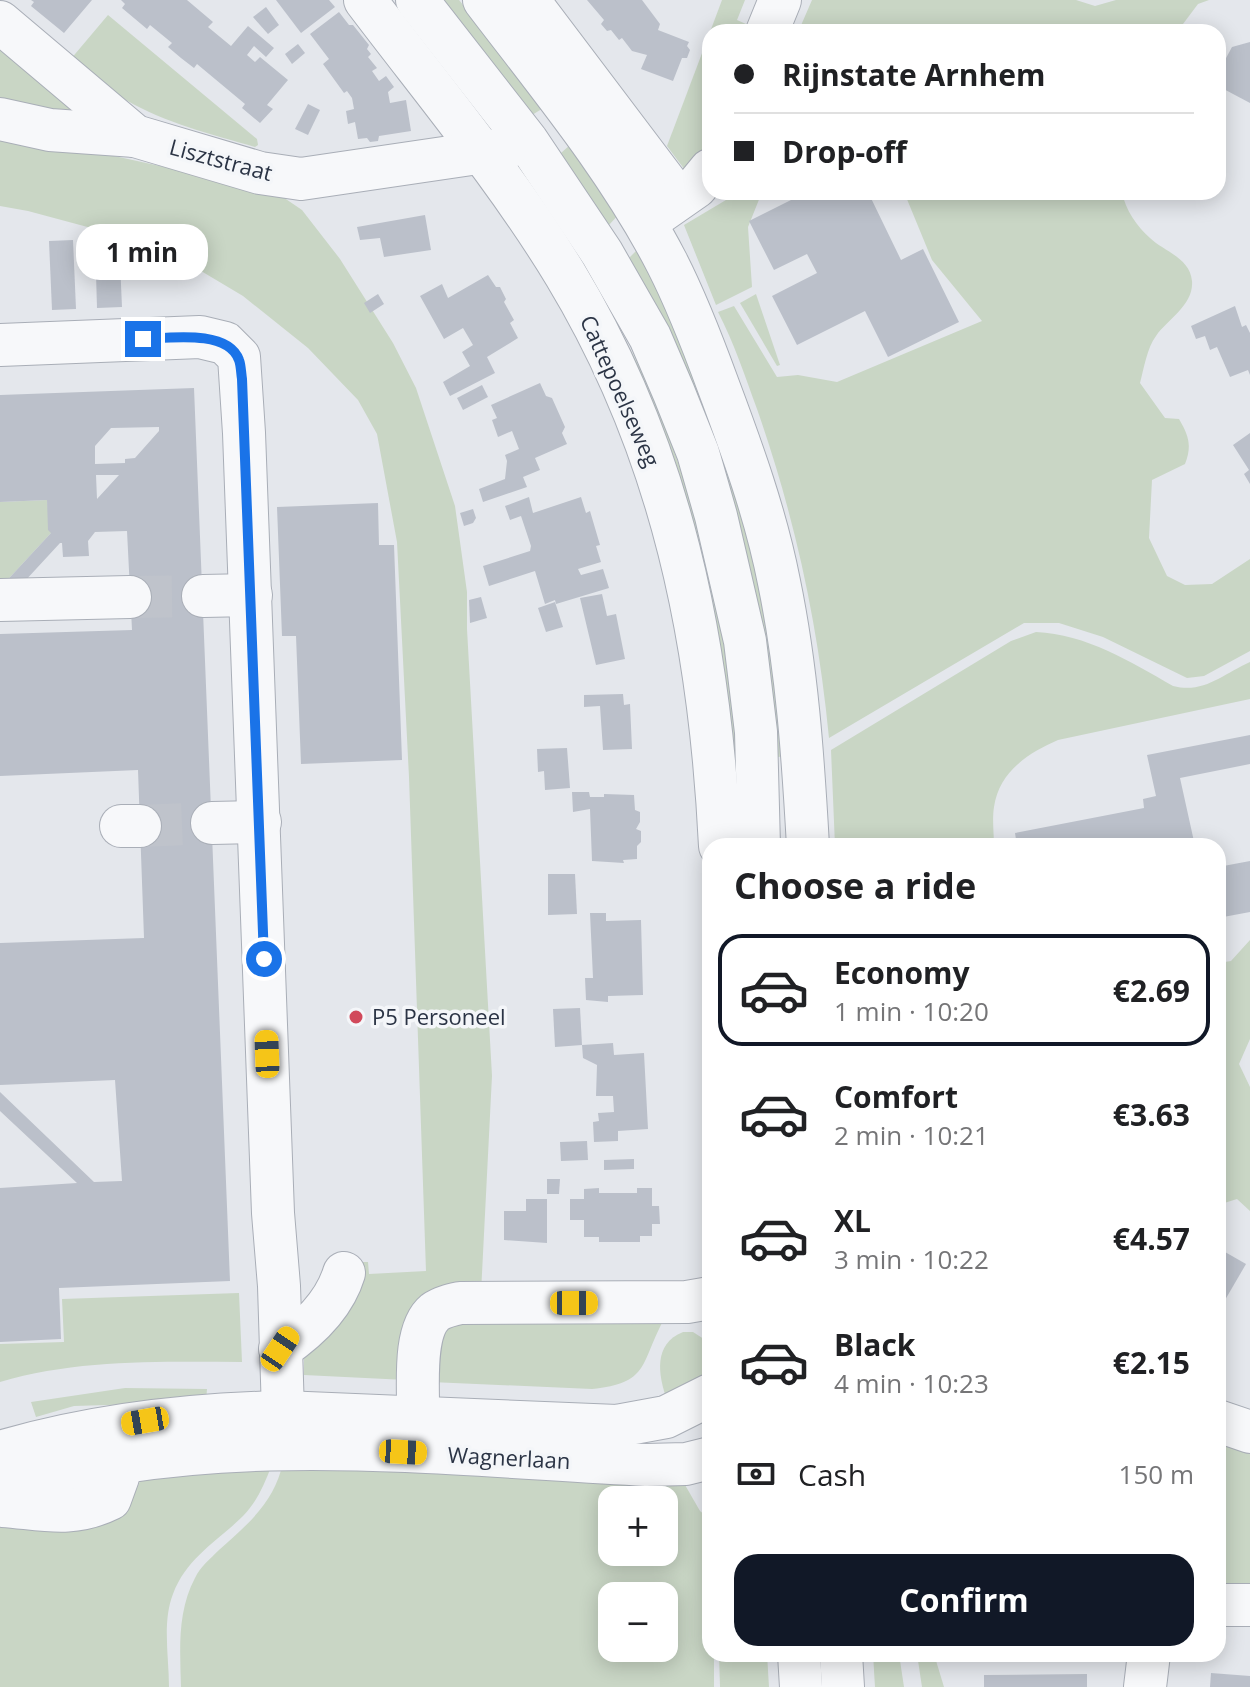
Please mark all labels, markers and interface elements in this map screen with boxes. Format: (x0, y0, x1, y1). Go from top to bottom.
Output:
text: Rijnstate Arnhem (782, 54, 1045, 95)
street label: Lisztstraat (167, 131, 276, 187)
text: Drop-off (782, 131, 907, 172)
callout: 1 min (77, 223, 209, 279)
text: 1 min (106, 234, 178, 270)
street label: Cattepoelseweg (574, 310, 668, 471)
route end (125, 321, 161, 357)
text: Choose a ride (734, 861, 976, 910)
route start (246, 941, 282, 977)
text: Economy (834, 952, 970, 993)
icon: car (738, 954, 810, 1026)
text: €2.69 (1113, 970, 1190, 1011)
text: 1 min · 10:20 (834, 993, 989, 1029)
place label: P5 Personeel (372, 1001, 506, 1031)
marker: P5 Personeel (347, 1008, 365, 1026)
car (254, 1030, 280, 1078)
text: Comfort (834, 1076, 958, 1117)
icon: car (738, 1078, 810, 1150)
text: €3.63 (1113, 1094, 1190, 1135)
text: 2 min · 10:21 (834, 1117, 989, 1153)
text: XL (834, 1200, 871, 1241)
icon: car (738, 1202, 810, 1274)
text: €4.57 (1113, 1218, 1190, 1259)
text: 3 min · 10:22 (834, 1241, 989, 1277)
car (550, 1291, 598, 1315)
car (257, 1322, 303, 1376)
text: Black (834, 1324, 915, 1365)
icon: car (738, 1326, 810, 1398)
text: €2.15 (1113, 1342, 1190, 1383)
text: 4 min · 10:23 (834, 1365, 989, 1401)
car (119, 1405, 171, 1437)
car (378, 1439, 428, 1465)
street label: Wagnerlaan (447, 1439, 571, 1475)
icon: cash (734, 1452, 778, 1496)
text: Cash (798, 1454, 866, 1495)
text: 150 m (1119, 1456, 1194, 1492)
map controls (598, 1486, 678, 1662)
button: + (598, 1486, 678, 1566)
button: Confirm (734, 1554, 1194, 1646)
button: − (598, 1582, 678, 1662)

